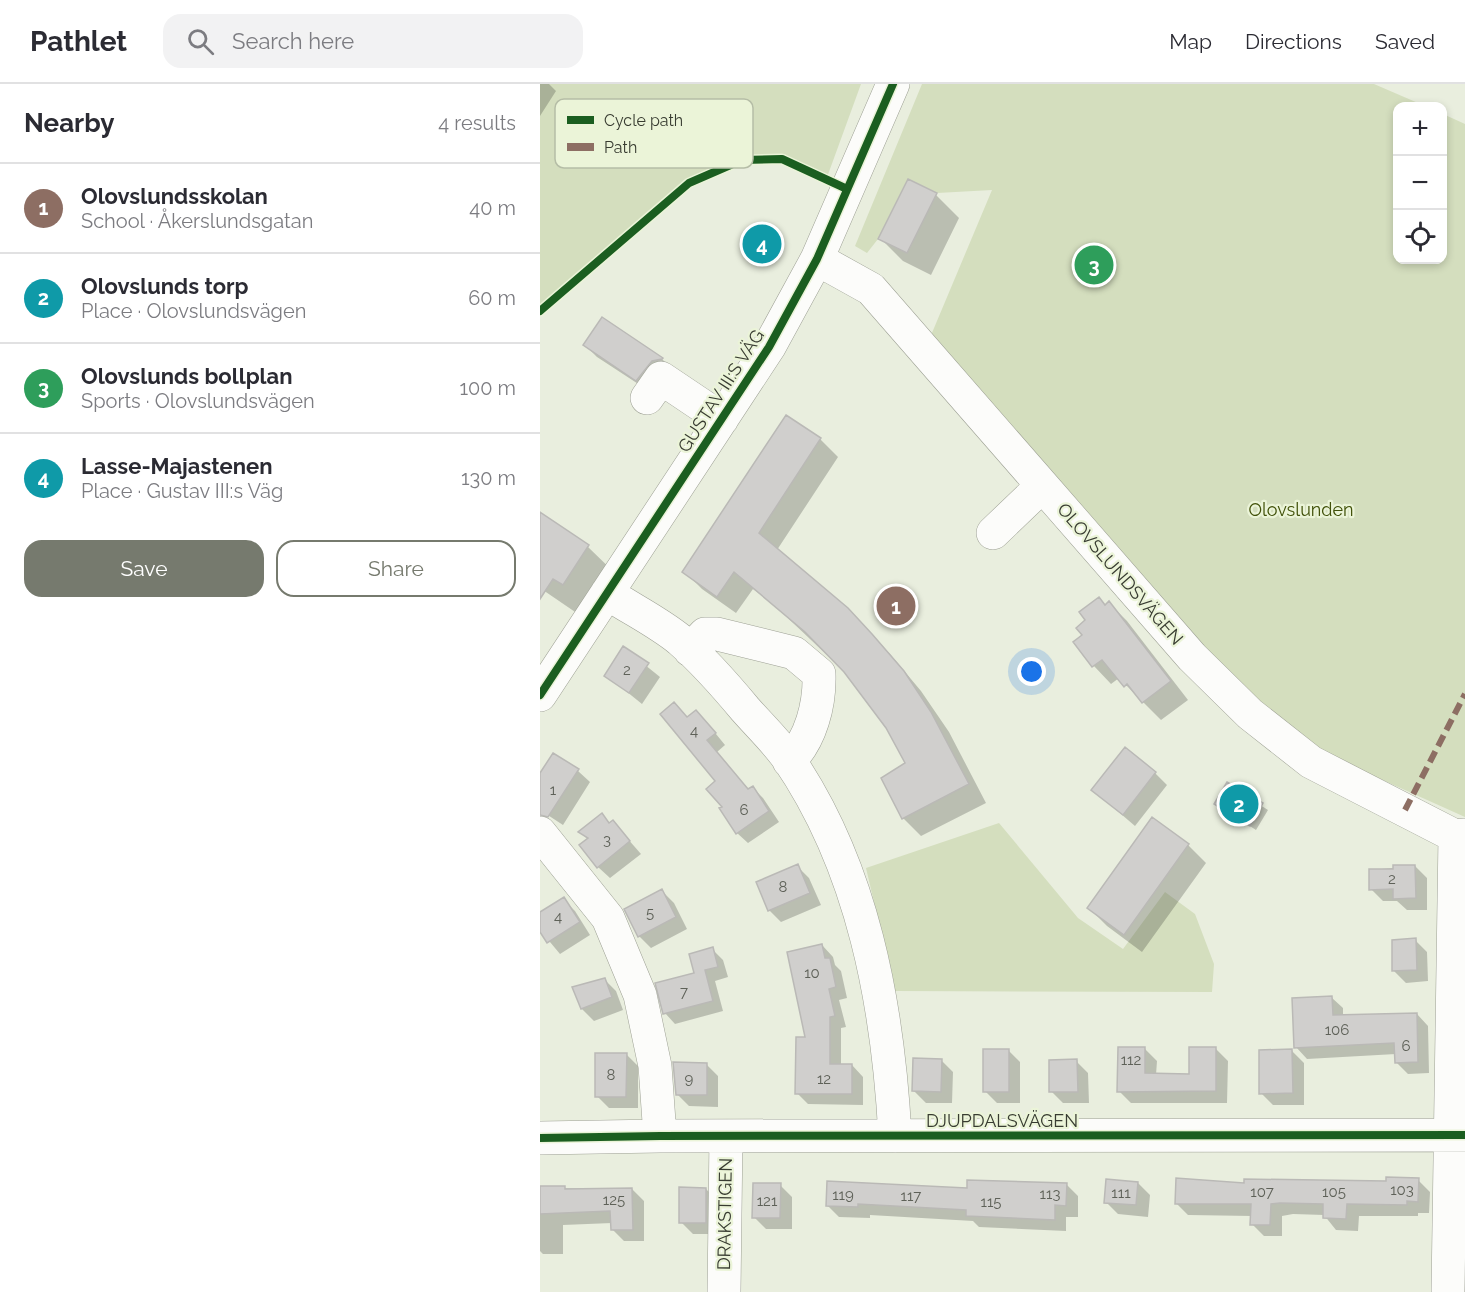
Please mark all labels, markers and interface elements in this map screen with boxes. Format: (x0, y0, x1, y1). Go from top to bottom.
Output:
search box (163, 14, 583, 68)
text: Pathlet (30, 25, 127, 58)
icon: search (184, 25, 217, 58)
text: Search here (232, 28, 354, 54)
text: Map (1169, 29, 1212, 54)
text: Directions (1245, 29, 1342, 54)
text: Saved (1375, 29, 1435, 54)
legend (555, 99, 753, 168)
map controls (1393, 102, 1447, 264)
button: + (1393, 102, 1447, 156)
text: Nearby (24, 108, 114, 138)
text: 4 results (438, 111, 516, 135)
text: Cycle path (604, 111, 683, 130)
text: Path (604, 138, 637, 157)
button: − (1393, 156, 1447, 210)
text: Olovslundsskolan (81, 183, 268, 209)
text: 1 (39, 196, 48, 220)
text: 40 m (469, 196, 516, 220)
text: School · Åkerslundsgatan (81, 209, 313, 233)
button: locate (1393, 210, 1447, 264)
pin: 4 (742, 222, 782, 266)
pin: 3 (1074, 242, 1114, 288)
text: Olovslunds torp (81, 273, 249, 299)
text: 2 (38, 286, 49, 310)
text: 60 m (468, 286, 516, 310)
text: Place · Olovslundsvägen (81, 299, 306, 323)
street label: GUSTAV III:S VÄG (673, 326, 768, 456)
text: Olovslunds bollplan (81, 363, 292, 389)
text: 3 (38, 376, 49, 400)
text: 100 m (459, 376, 516, 400)
text: Sports · Olovslundsvägen (81, 389, 315, 413)
text: Lasse-Majastenen (81, 453, 273, 479)
text: 4 (38, 466, 49, 490)
text: 130 m (461, 466, 516, 490)
text: Place · Gustav III:s Väg (81, 479, 283, 503)
street label: OLOVSLUNDSVÄGEN (1053, 499, 1188, 649)
park label: Olovslunden (1248, 499, 1354, 520)
button: Save (24, 540, 264, 597)
button: Share (276, 540, 516, 597)
pin: 1 (876, 584, 916, 628)
your location (1017, 657, 1046, 686)
house number: 2 (623, 661, 631, 679)
house number: 4 (690, 722, 698, 740)
house number: 1 (550, 781, 557, 799)
pin: 2 (1220, 782, 1258, 826)
house number: 6 (739, 801, 749, 819)
house number: 3 (603, 831, 611, 849)
house number: 2 (1388, 870, 1396, 888)
house number: 8 (779, 878, 788, 896)
house number: 5 (646, 904, 654, 922)
house number: 4 (554, 908, 562, 926)
house number: 10 (804, 964, 820, 982)
house number: 7 (680, 983, 688, 1001)
house number: 106 (1325, 1021, 1349, 1039)
house number: 6 (1401, 1037, 1411, 1055)
house number: 112 (1121, 1051, 1142, 1069)
house number: 8 (607, 1066, 616, 1084)
house number: 9 (685, 1070, 694, 1088)
house number: 12 (817, 1070, 831, 1088)
street label: DJUPDALSVÄGEN (926, 1110, 1078, 1131)
street label: DRAKSTIGEN (713, 1158, 736, 1270)
house number: 103 (1390, 1181, 1414, 1199)
house number: 107 (1250, 1183, 1274, 1201)
house number: 105 (1322, 1183, 1346, 1201)
house number: 111 (1111, 1184, 1131, 1202)
house number: 113 (1040, 1185, 1060, 1203)
house number: 119 (832, 1186, 854, 1204)
house number: 117 (901, 1187, 921, 1205)
house number: 125 (603, 1191, 625, 1209)
house number: 121 (757, 1192, 778, 1210)
house number: 115 (980, 1193, 1002, 1211)

